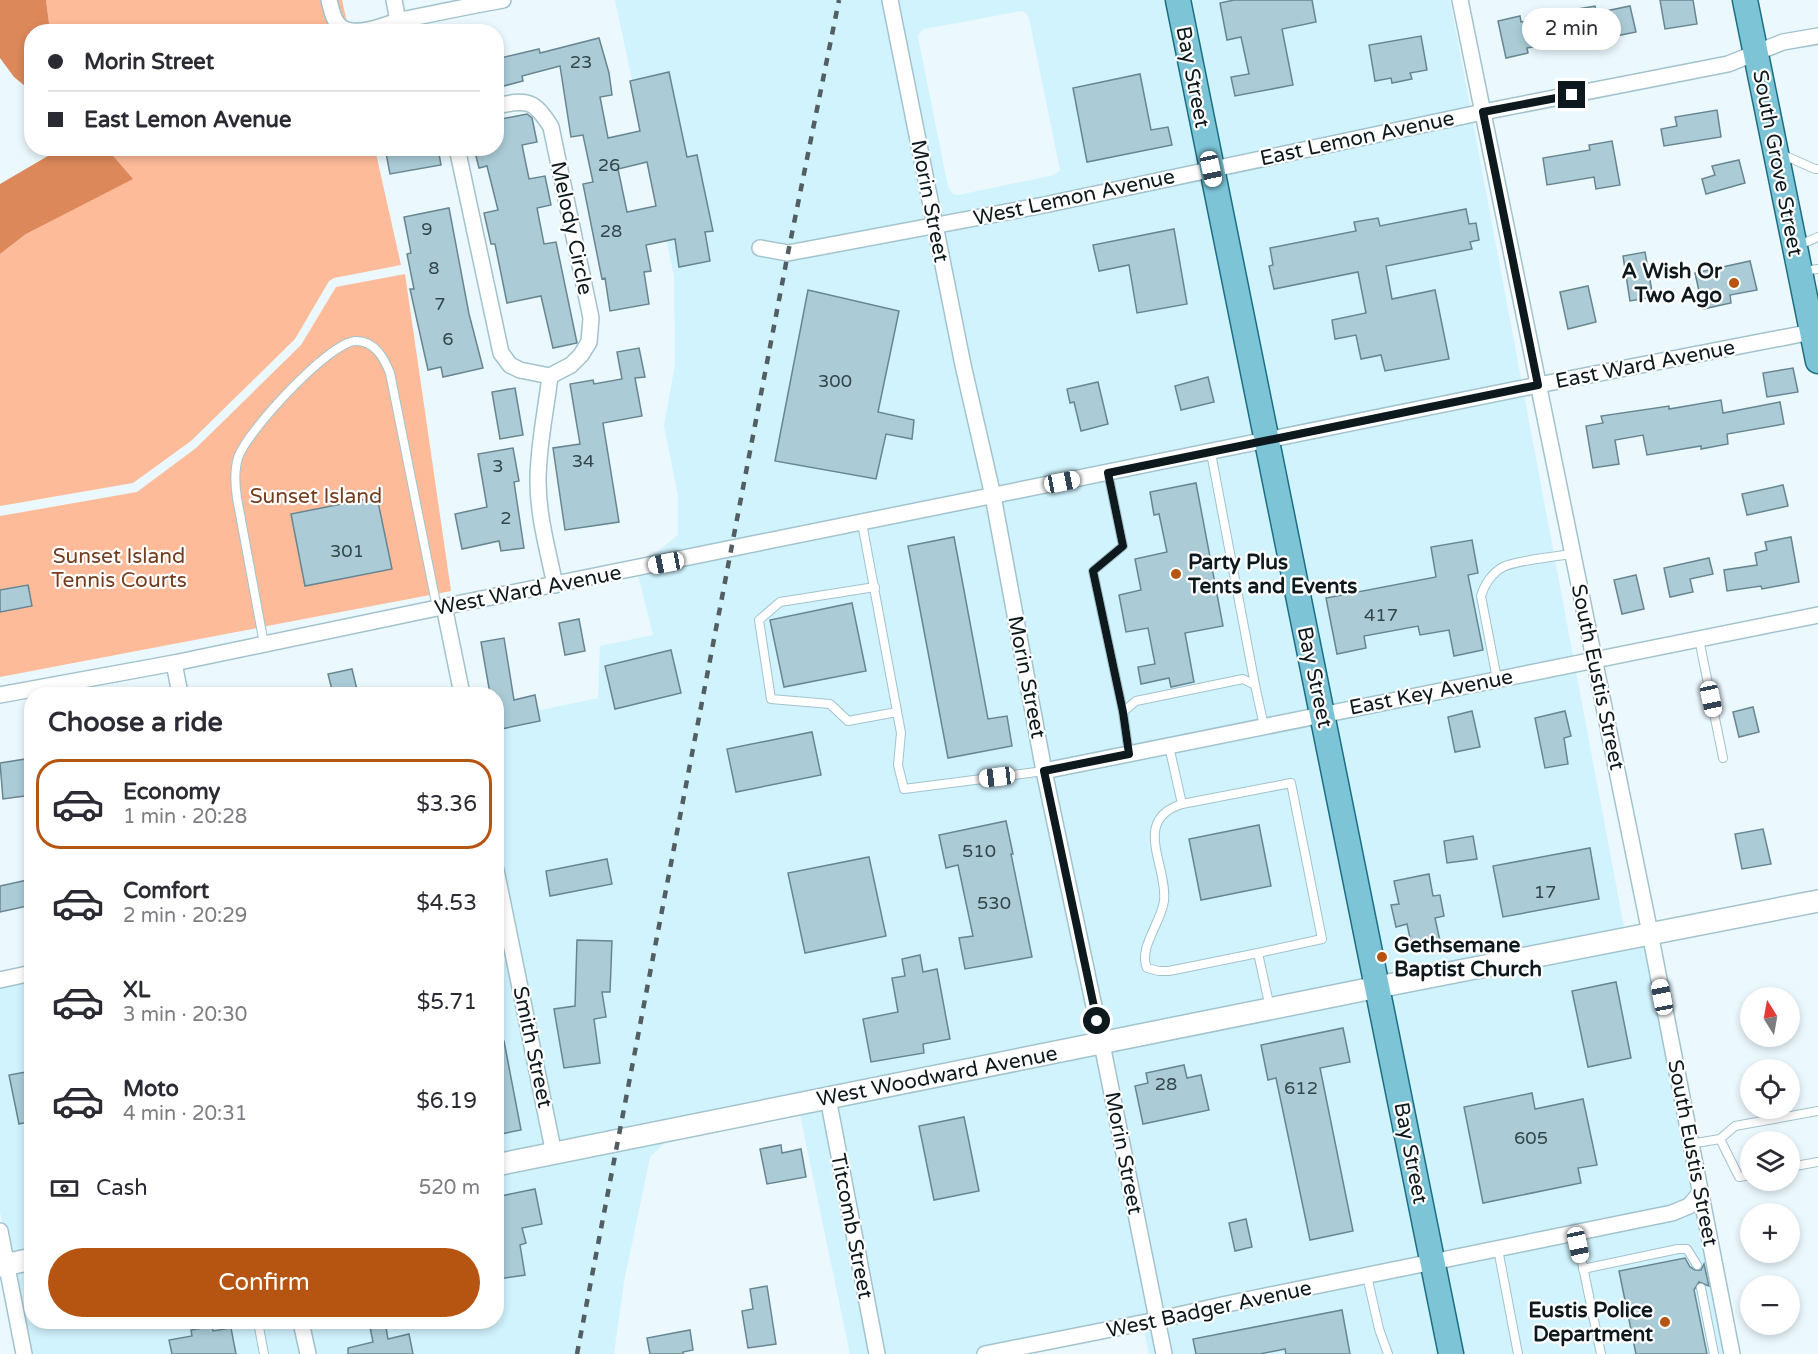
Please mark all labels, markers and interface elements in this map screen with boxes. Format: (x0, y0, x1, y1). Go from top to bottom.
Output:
callout: 2 min (1522, 8, 1622, 50)
text: 2 min (1545, 17, 1598, 41)
street label: Bay Street (1170, 24, 1215, 130)
text: Morin Street (84, 49, 214, 75)
house number: 23 (570, 51, 592, 73)
street label: South Grove Street (1747, 68, 1808, 258)
route end (1558, 81, 1585, 108)
street label: East Lemon Avenue (1258, 106, 1457, 171)
text: East Lemon Avenue (84, 107, 291, 133)
street label: Morin Street (905, 138, 954, 264)
car (1198, 150, 1224, 188)
house number: 26 (598, 154, 620, 176)
street label: Melody Circle (545, 159, 598, 297)
street label: West Lemon Avenue (971, 164, 1177, 231)
house number: 9 (421, 218, 433, 240)
house number: 28 (600, 220, 622, 242)
house number: 8 (428, 257, 440, 279)
place label: A Wish Or Two Ago (1621, 259, 1723, 308)
marker: A Wish Or Two Ago (1727, 276, 1741, 290)
house number: 7 (434, 293, 446, 315)
house number: 6 (442, 328, 454, 350)
street label: East Ward Avenue (1553, 335, 1737, 394)
house number: 300 (818, 370, 852, 392)
house number: 34 (572, 450, 594, 472)
house number: 3 (492, 455, 504, 477)
car (1043, 470, 1081, 494)
park label: Sunset Island (250, 484, 382, 509)
house number: 2 (500, 507, 512, 529)
house number: 301 (330, 540, 364, 562)
park label: Sunset Island Tennis Courts (51, 544, 187, 593)
place label: Party Plus Tents and Events (1187, 550, 1357, 599)
car (647, 551, 685, 575)
street label: West Ward Avenue (433, 560, 624, 621)
marker: Party Plus Tents and Events (1169, 567, 1183, 581)
street label: South Eustis Street (1566, 582, 1629, 772)
house number: 417 (1364, 604, 1398, 626)
street label: Morin Street (1002, 614, 1051, 740)
street label: Bay Street (1292, 624, 1337, 730)
street label: East Key Avenue (1347, 664, 1515, 721)
car (1698, 680, 1724, 718)
text: Choose a ride (48, 706, 223, 739)
car (978, 766, 1016, 788)
icon: car (51, 777, 105, 831)
text: Economy (123, 779, 220, 805)
text: $3.36 (416, 791, 477, 817)
text: 1 min · 20:28 (123, 805, 247, 829)
house number: 510 (962, 840, 996, 862)
icon: car (51, 876, 105, 930)
text: Comfort (123, 878, 209, 904)
house number: 17 (1534, 881, 1556, 903)
text: $4.53 (416, 890, 477, 916)
house number: 530 (977, 892, 1011, 914)
text: 2 min · 20:29 (123, 904, 247, 928)
place label: Gethsemane Baptist Church (1394, 933, 1542, 982)
marker: Gethsemane Baptist Church (1375, 950, 1389, 964)
icon: car (51, 975, 105, 1029)
text: XL (123, 977, 150, 1003)
car (1650, 978, 1674, 1016)
street label: Smith Street (507, 984, 558, 1110)
north arrow (1740, 987, 1800, 1047)
map controls (1740, 987, 1800, 1335)
text: $5.71 (417, 989, 477, 1015)
text: 3 min · 20:30 (123, 1003, 247, 1027)
route start (1083, 1007, 1110, 1034)
street label: West Woodward Avenue (815, 1041, 1060, 1112)
street label: South Eustis Street (1662, 1058, 1723, 1248)
button: locate (1740, 1059, 1800, 1119)
house number: 28 (1155, 1073, 1177, 1095)
icon: car (51, 1074, 105, 1128)
text: Moto (123, 1076, 179, 1102)
house number: 612 (1284, 1077, 1318, 1099)
text: $6.19 (416, 1088, 477, 1114)
street label: Morin Street (1099, 1090, 1148, 1216)
street label: Bay Street (1388, 1100, 1433, 1206)
text: 4 min · 20:31 (123, 1102, 247, 1126)
house number: 605 (1514, 1127, 1548, 1149)
button: layers (1740, 1131, 1800, 1191)
street label: Titcomb Street (825, 1151, 878, 1301)
icon: cash (48, 1172, 81, 1205)
text: Cash (96, 1175, 148, 1201)
text: 520 m (419, 1176, 480, 1200)
button: + (1740, 1203, 1800, 1263)
car (1565, 1226, 1591, 1264)
button: Confirm (48, 1248, 480, 1317)
button: − (1740, 1275, 1800, 1335)
street label: West Badger Avenue (1104, 1276, 1314, 1343)
place label: Eustis Police Department (1528, 1298, 1653, 1347)
marker: Eustis Police Department (1658, 1315, 1672, 1329)

